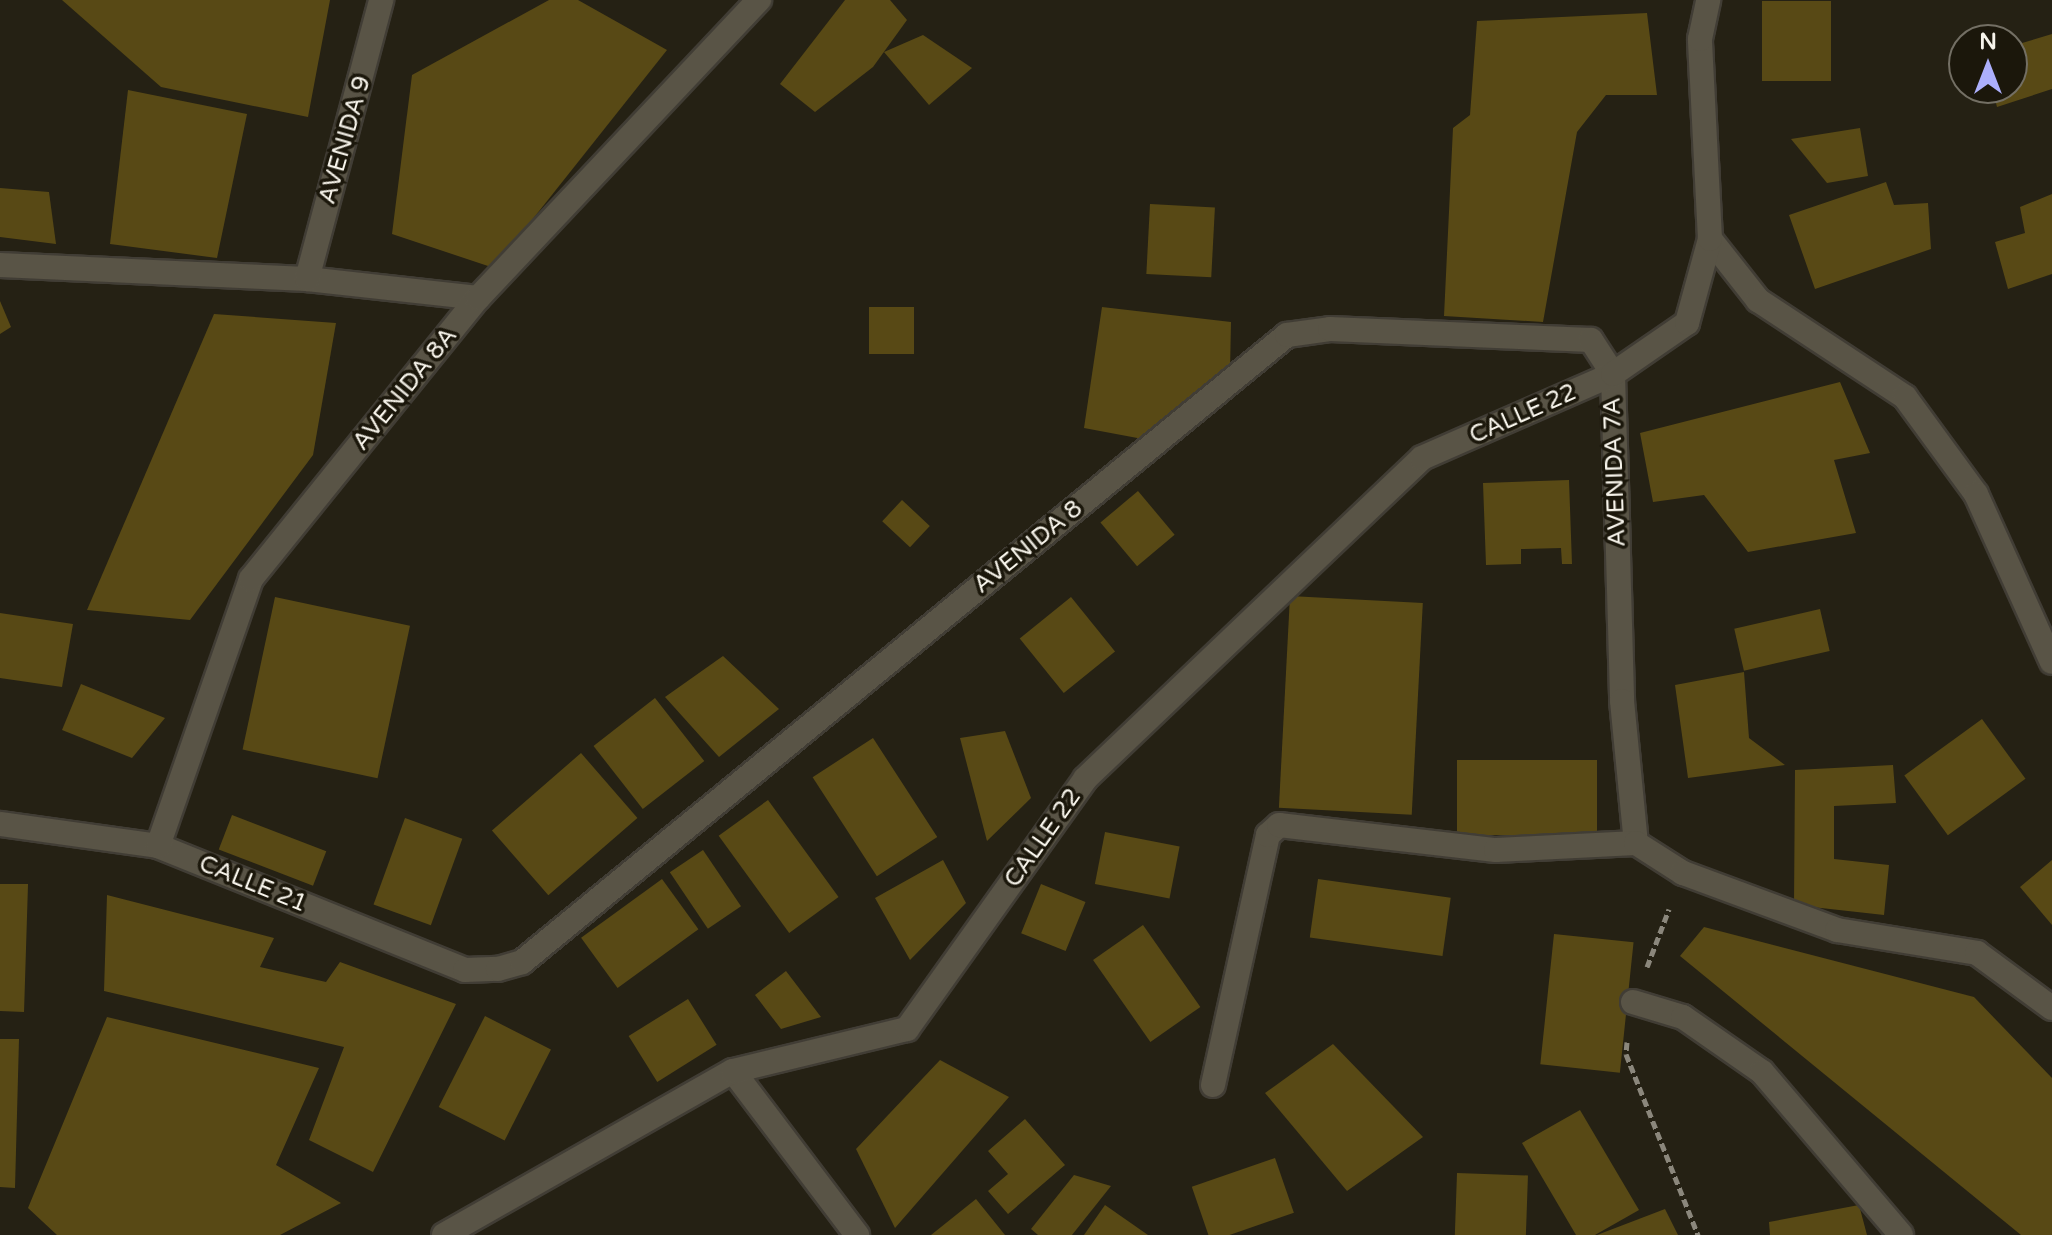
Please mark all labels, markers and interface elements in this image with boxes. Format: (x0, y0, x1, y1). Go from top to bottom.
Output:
north arrow (1948, 24, 2028, 104)
text: N (1979, 29, 1997, 55)
street label: AVENIDA 9 (313, 73, 377, 207)
street label: AVENIDA 8A (347, 322, 463, 456)
street label: CALLE 22 (1465, 378, 1581, 450)
street label: AVENIDA 7A (1598, 397, 1632, 547)
street label: AVENIDA 8 (968, 494, 1088, 600)
street label: CALLE 22 (999, 783, 1087, 893)
street label: CALLE 21 (195, 849, 311, 919)

